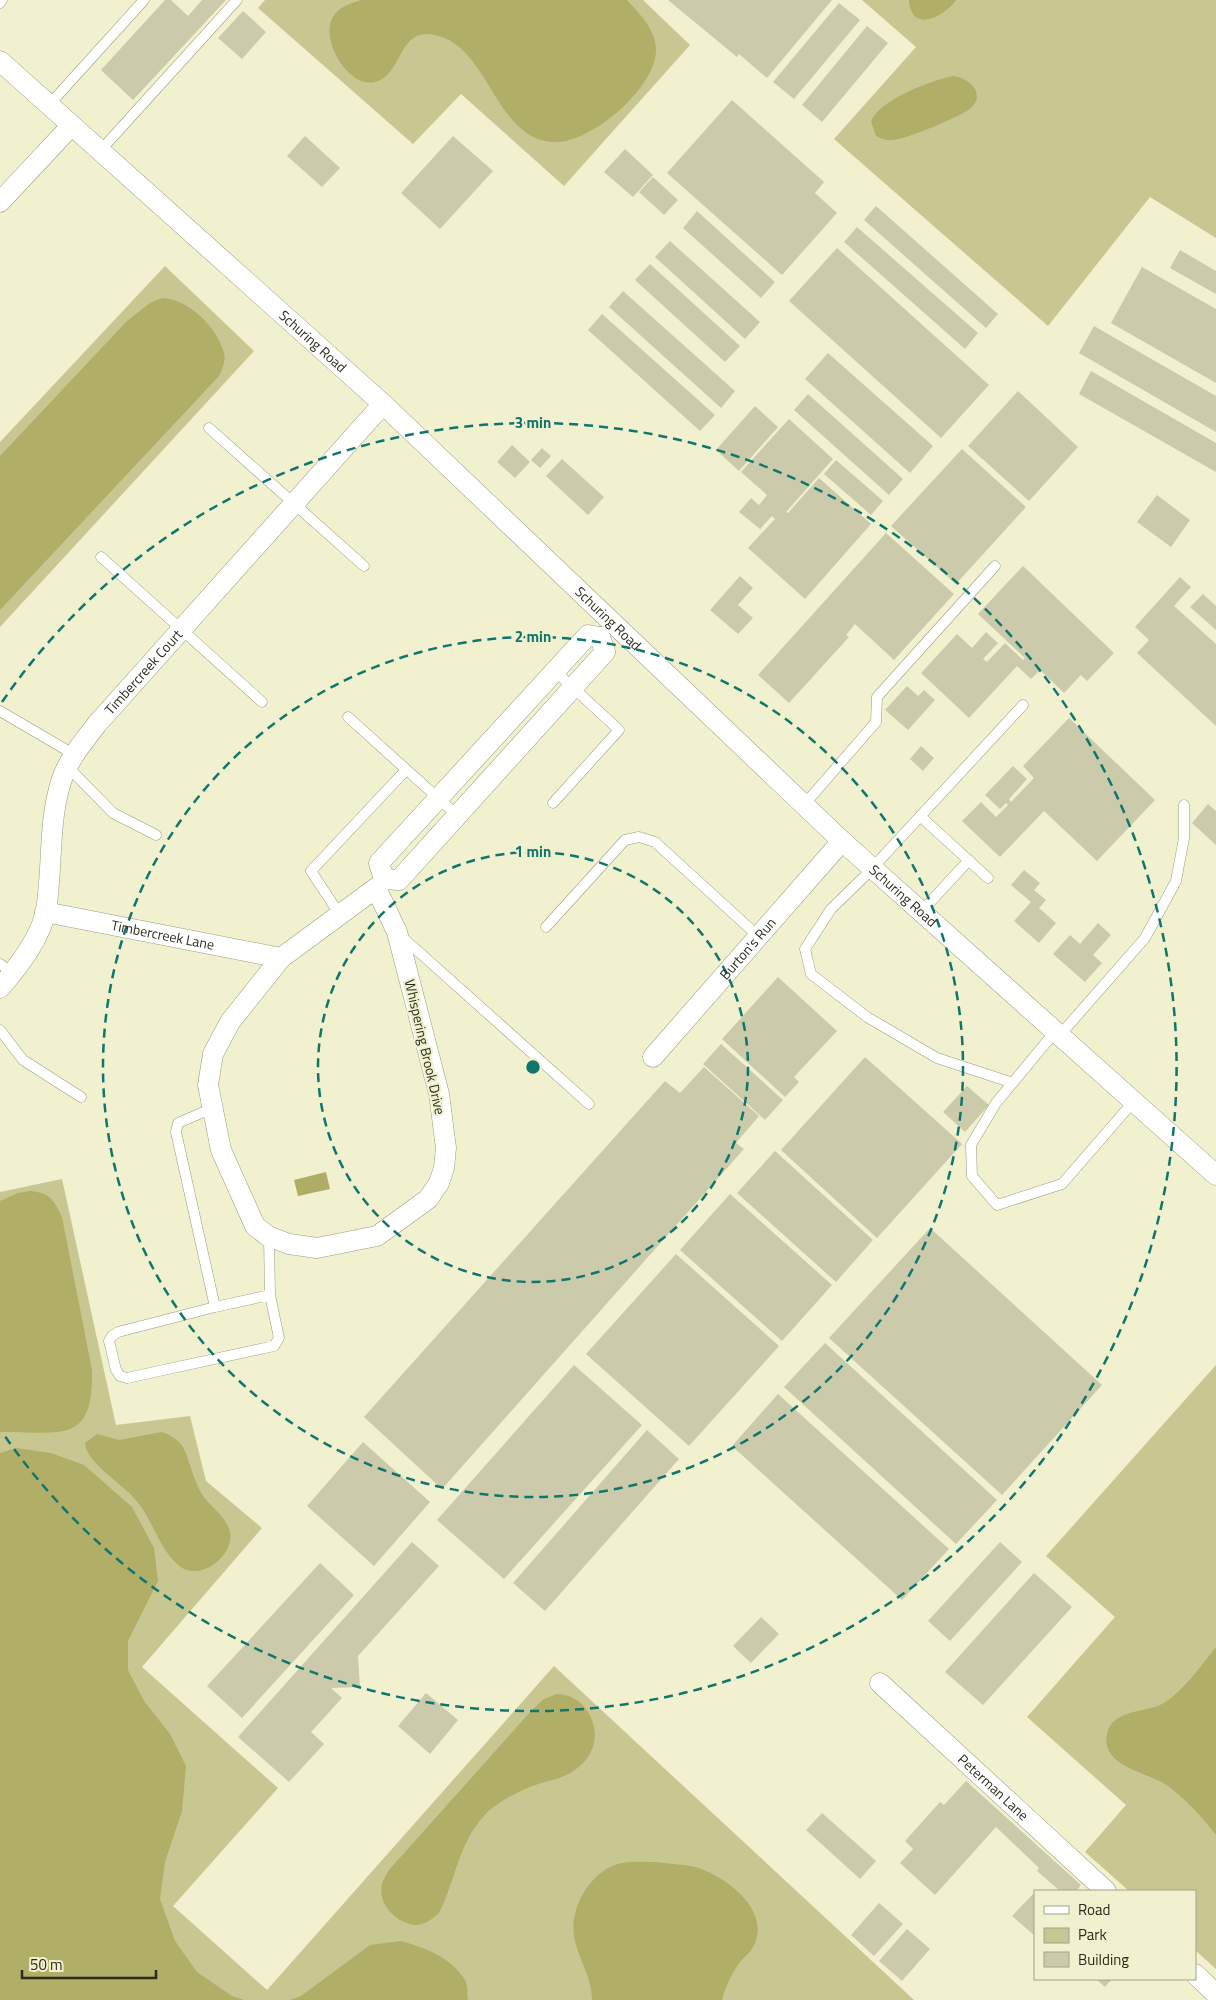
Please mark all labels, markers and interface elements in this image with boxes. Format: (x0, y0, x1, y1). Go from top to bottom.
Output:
street label: Schuring Road (275, 305, 352, 377)
text: 3 min (515, 411, 551, 434)
street label: Schuring Road (571, 581, 646, 655)
street label: Timbercreek Court (99, 624, 187, 719)
text: 2 min (515, 625, 551, 648)
text: 1 min (515, 840, 551, 863)
street label: Schuring Road (865, 859, 942, 931)
street label: Burton's Run (714, 913, 781, 984)
street label: Timbercreek Lane (110, 914, 216, 955)
street label: Whispering Brook Drive (400, 977, 451, 1117)
centre of rings (524, 1058, 542, 1076)
street label: Peterman Lane (953, 1749, 1034, 1825)
legend (1034, 1890, 1196, 1980)
text: Road (1078, 1898, 1110, 1921)
text: Park (1078, 1923, 1107, 1946)
scale bar (22, 1948, 156, 1980)
text: Building (1078, 1948, 1129, 1971)
text: 50 m (30, 1953, 63, 1976)

